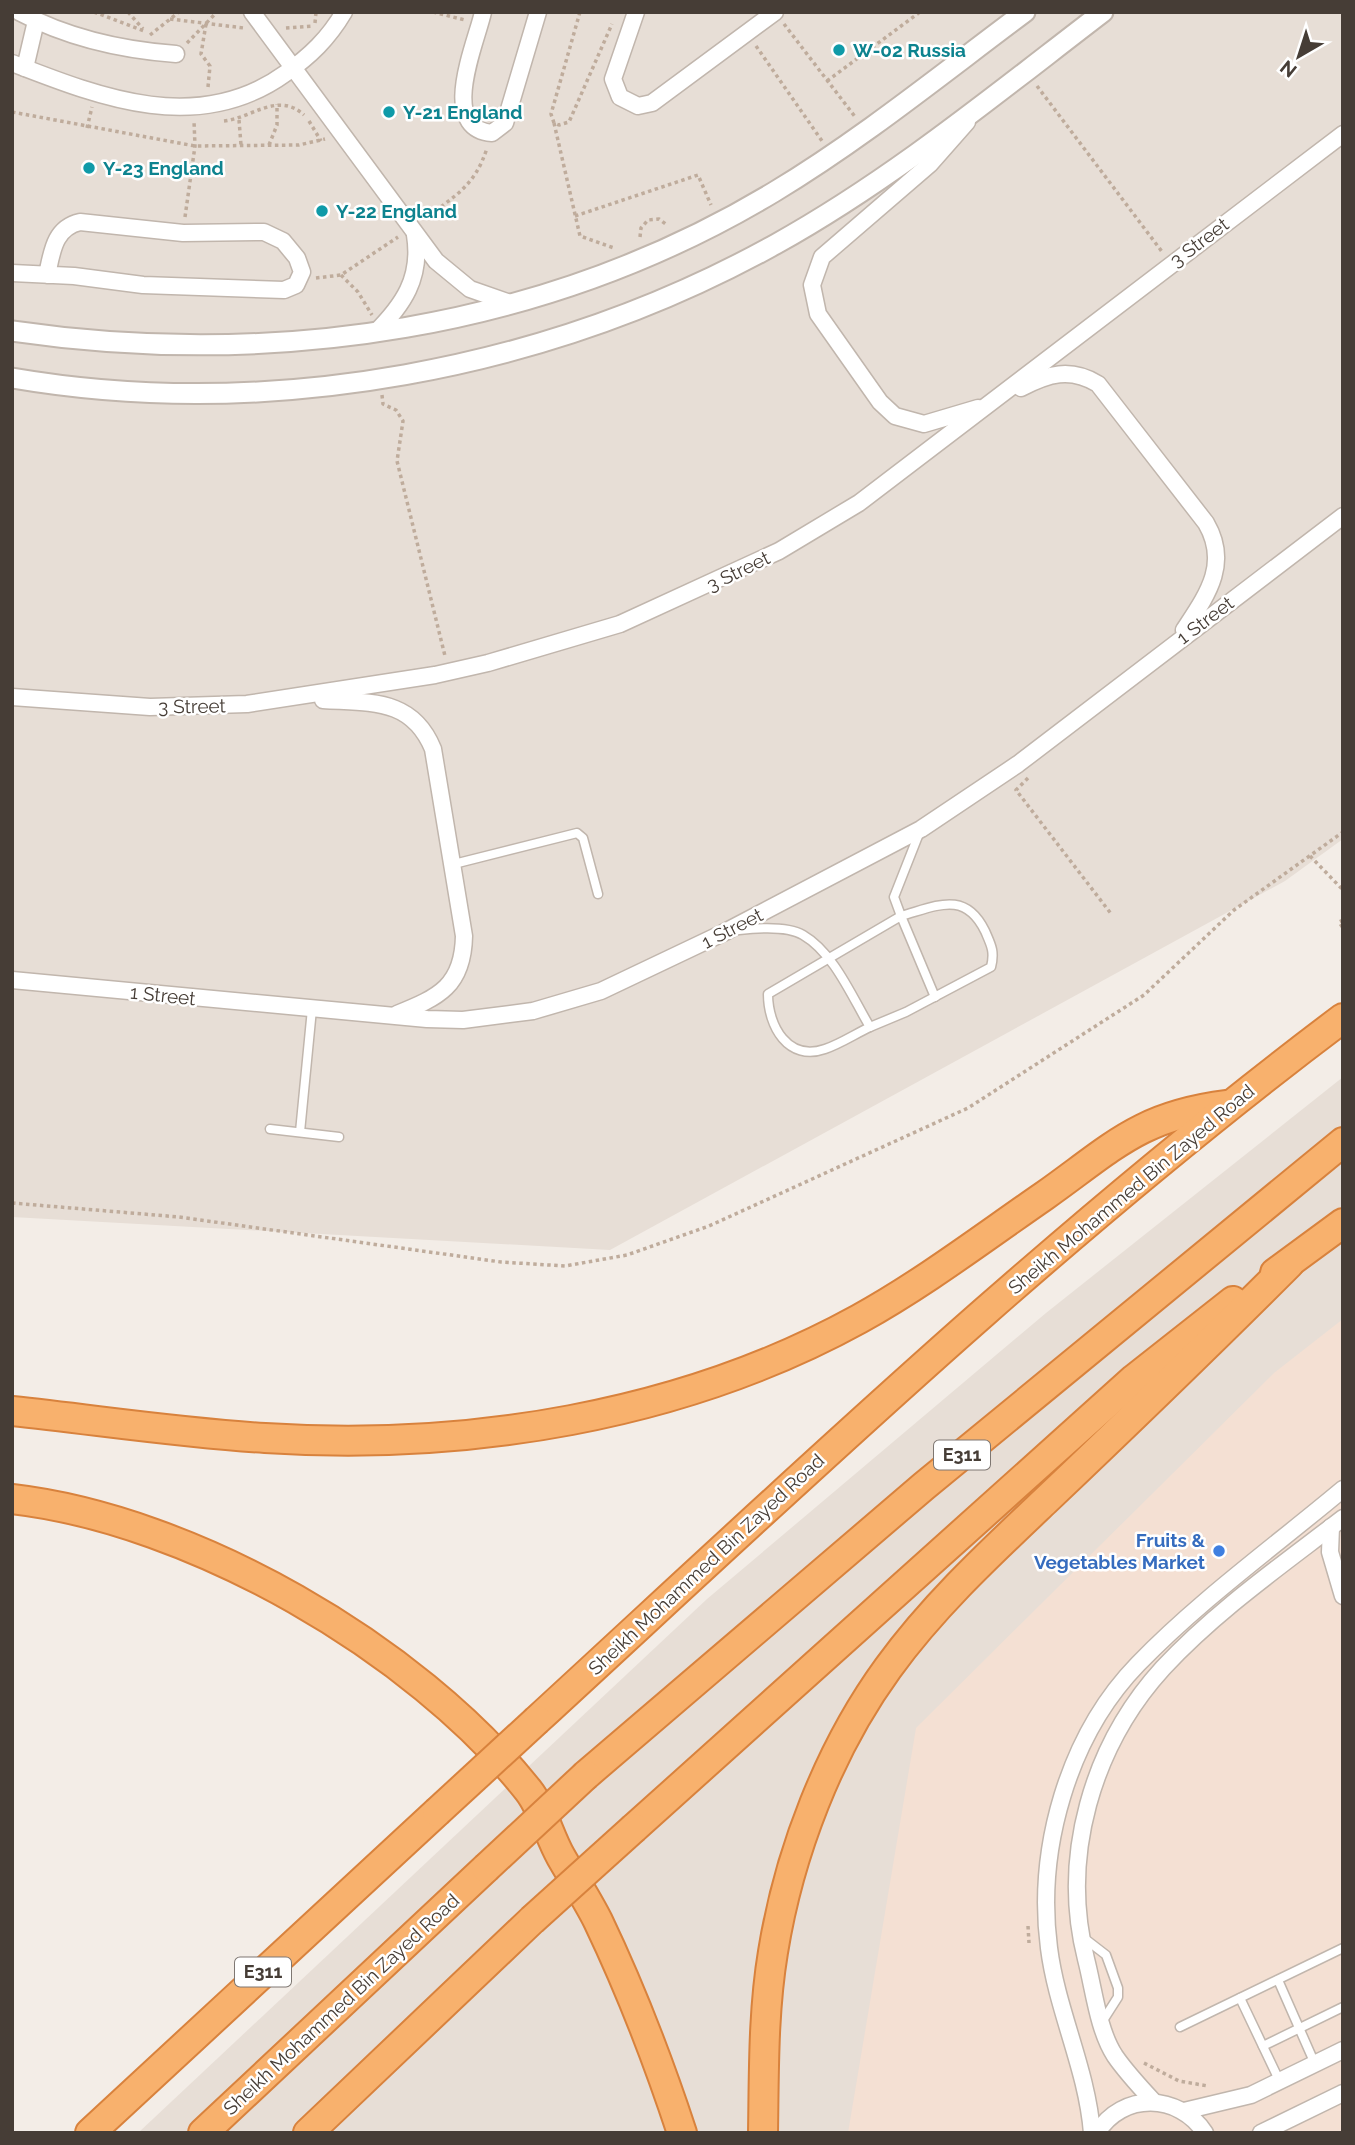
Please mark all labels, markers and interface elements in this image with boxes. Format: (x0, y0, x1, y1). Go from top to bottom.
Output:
north arrow (1264, 21, 1334, 91)
place label: W-02 Russia (853, 39, 966, 61)
marker: W-02 Russia (831, 42, 847, 58)
text: N (1276, 56, 1301, 82)
place label: Y-21 England (403, 101, 523, 123)
marker: Y-21 England (381, 104, 397, 120)
place label: Y-23 England (103, 157, 224, 179)
marker: Y-23 England (81, 160, 97, 176)
place label: Y-22 England (336, 200, 457, 222)
marker: Y-22 England (314, 203, 330, 219)
street label: 3 Street (1165, 212, 1233, 271)
street label: 3 Street (703, 546, 774, 596)
street label: 1 Street (1172, 591, 1238, 649)
street label: 3 Street (158, 694, 227, 718)
street label: 1 Street (698, 903, 767, 953)
street label: 1 Street (129, 981, 197, 1009)
street label: Sheikh Mohammed Bin Zayed Road (1004, 1080, 1258, 1298)
road number: E311 (934, 1440, 990, 1470)
street label: Sheikh Mohammed Bin Zayed Road (584, 1449, 828, 1679)
place label: Fruits & Vegetables Market (1034, 1529, 1206, 1573)
marker: Fruits & Vegetables Market (1211, 1543, 1227, 1559)
street label: Sheikh Mohammed Bin Zayed Road (219, 1889, 463, 2119)
road number: E311 (235, 1958, 291, 1986)

